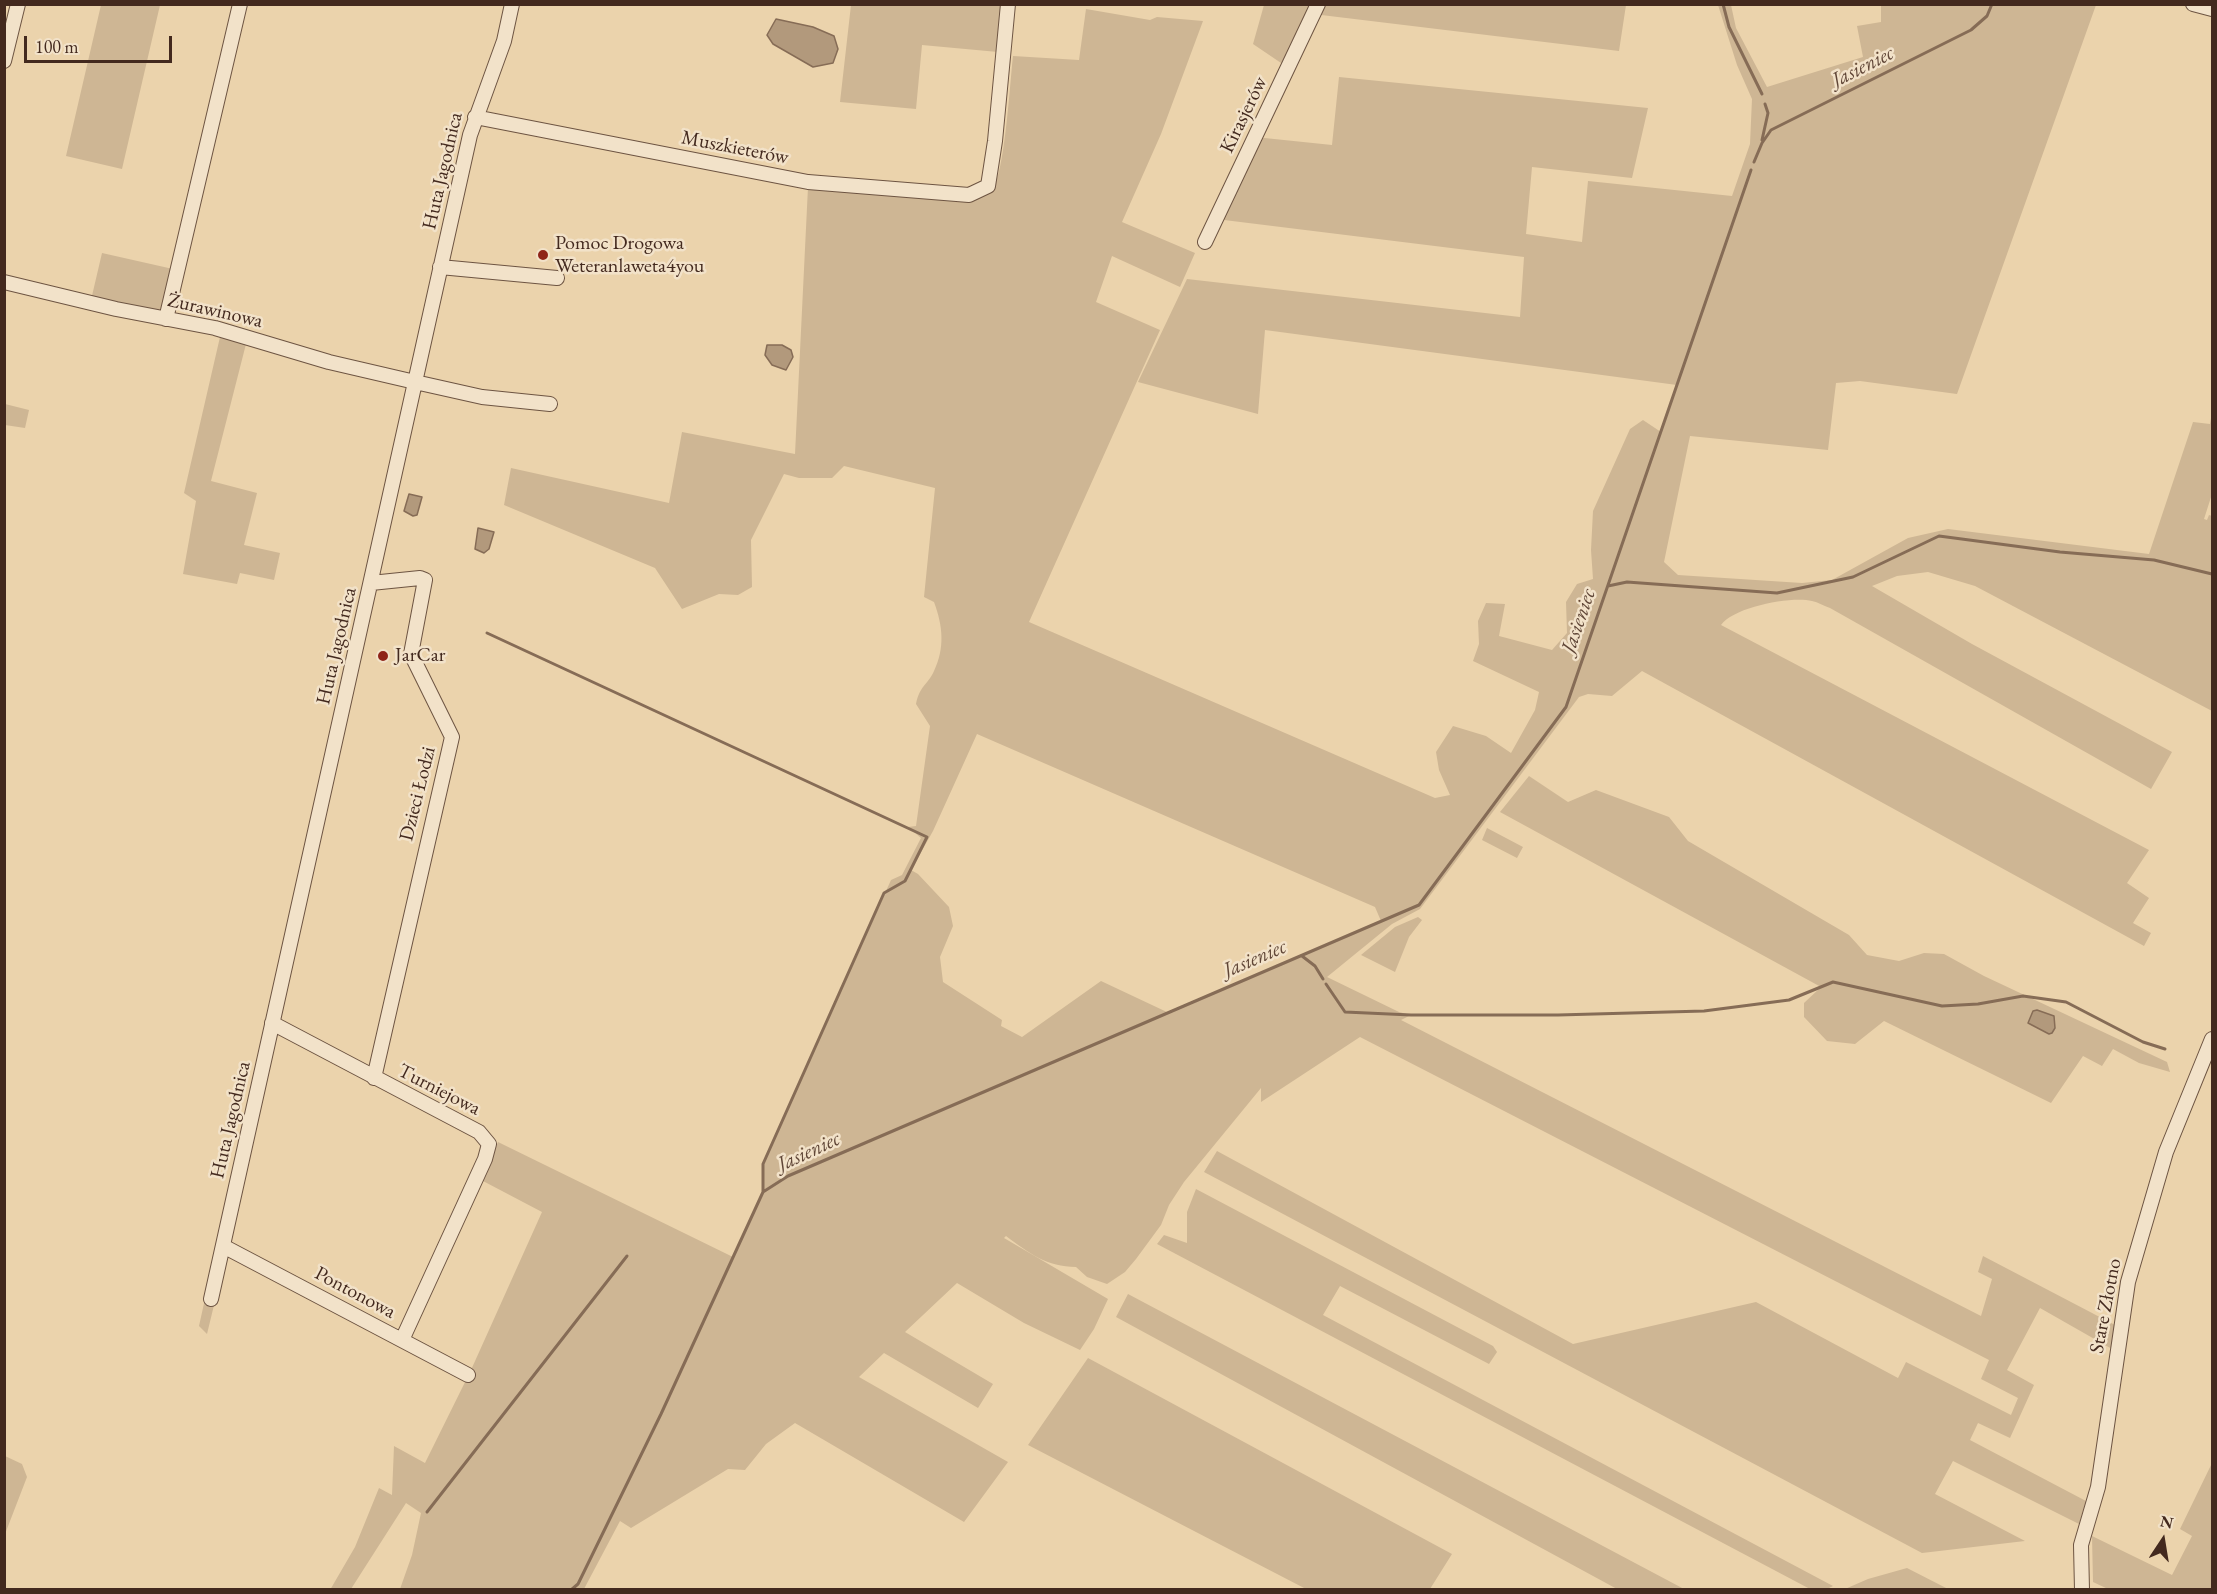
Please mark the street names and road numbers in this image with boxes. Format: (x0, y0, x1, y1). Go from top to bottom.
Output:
street label: Kirasjerów (1215, 73, 1273, 157)
street label: Huta Jagodnica (418, 110, 468, 232)
street label: Muszkieterów (679, 126, 791, 170)
street label: Żurawinowa (165, 288, 265, 334)
street label: Huta Jagodnica (312, 585, 362, 707)
street label: Dzieci Łodzi (395, 744, 441, 844)
street label: Huta Jagodnica (206, 1059, 256, 1181)
street label: Turniejowa (394, 1059, 484, 1121)
street label: Stare Złotno (2085, 1256, 2127, 1356)
street label: Pontonowa (310, 1262, 400, 1324)

